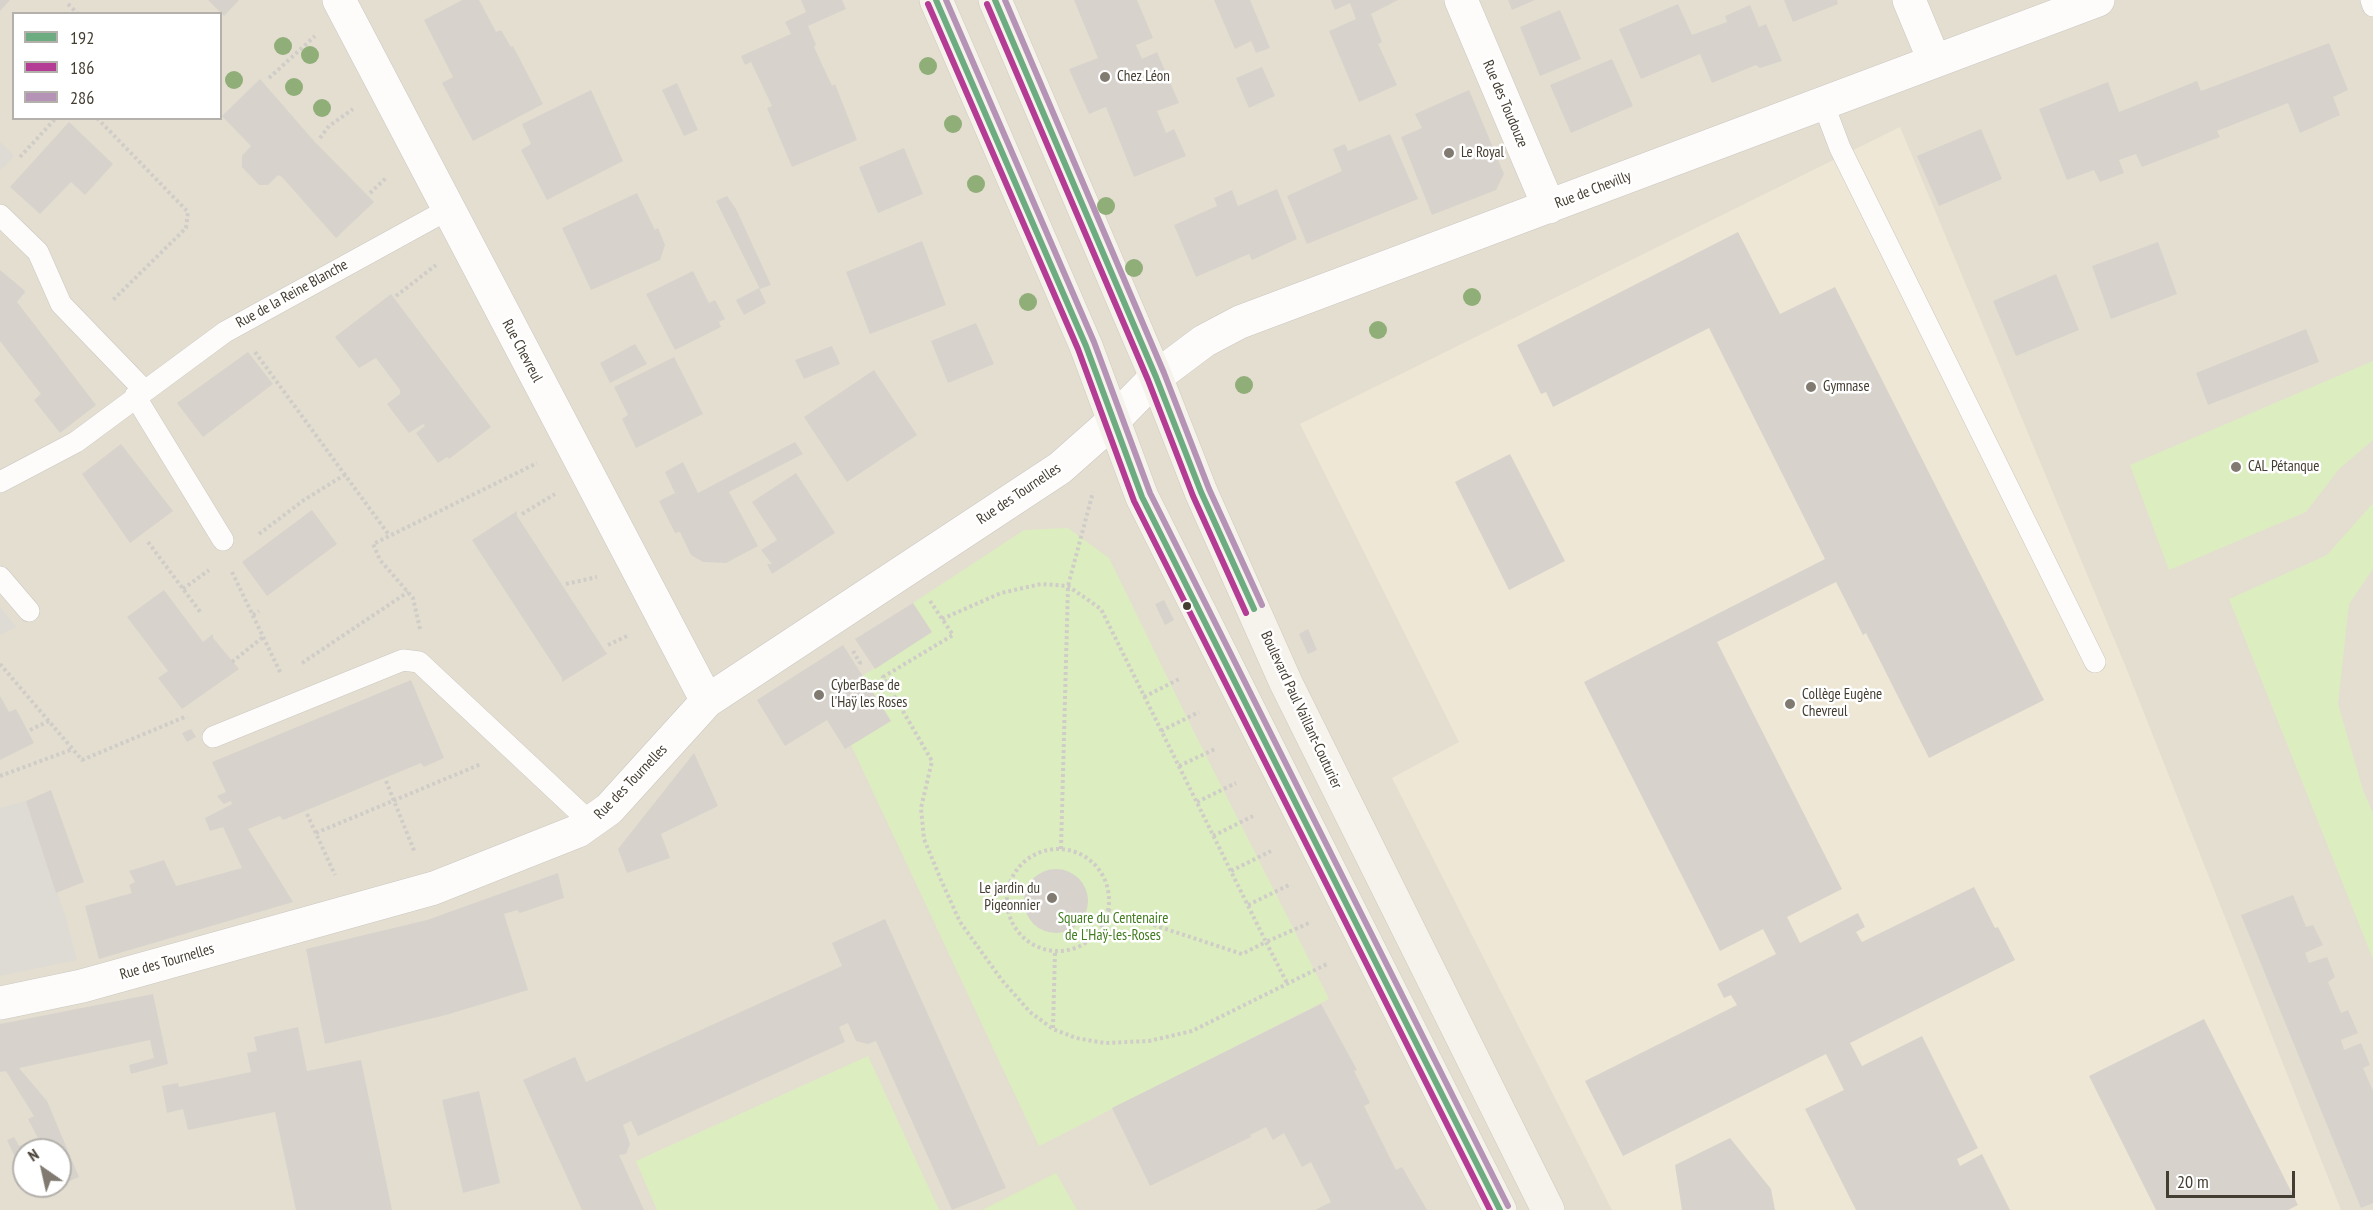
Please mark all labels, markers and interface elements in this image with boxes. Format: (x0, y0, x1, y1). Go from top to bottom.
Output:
legend (12, 12, 222, 120)
text: 192 (70, 26, 94, 49)
text: 186 (70, 56, 94, 79)
street label: Rue des Toudouze (1479, 58, 1531, 150)
place label: Chez Léon (1117, 68, 1170, 86)
marker: Chez Léon (1098, 70, 1112, 84)
text: 286 (70, 86, 94, 109)
place label: Le Royal (1461, 144, 1504, 162)
marker: Le Royal (1442, 146, 1456, 160)
street label: Rue de Chevilly (1552, 167, 1634, 213)
street label: Rue de la Reine Blanche (233, 256, 351, 332)
street label: Rue Chevreul (498, 316, 546, 386)
place label: Gymnase (1823, 378, 1870, 396)
marker: Gymnase (1804, 380, 1818, 394)
place label: CAL Pétanque (2248, 458, 2319, 476)
street label: Rue des Tournelles (974, 459, 1064, 529)
marker: CAL Pétanque (2229, 460, 2243, 474)
unlabelled marker (1181, 600, 1193, 612)
street label: Boulevard Paul Vaillant-Couturier (1257, 628, 1345, 792)
place label: CyberBase de l'Haÿ les Roses (831, 677, 907, 712)
place label: Collège Eugène Chevreul (1802, 686, 1882, 721)
marker: CyberBase de l'Haÿ les Roses (812, 688, 826, 702)
marker: Collège Eugène Chevreul (1783, 697, 1797, 711)
street label: Rue des Tournelles (591, 741, 671, 823)
place label: Le jardin du Pigeonnier (979, 880, 1040, 915)
marker: Le jardin du Pigeonnier (1045, 891, 1059, 905)
park label: Square du Centenaire de L'Haÿ-les-Roses (1058, 910, 1168, 945)
street label: Rue des Tournelles (118, 940, 216, 984)
north arrow (12, 1138, 72, 1198)
text: N (24, 1144, 42, 1165)
scale bar (2169, 1159, 2298, 1197)
text: 20 m (2177, 1170, 2209, 1193)

